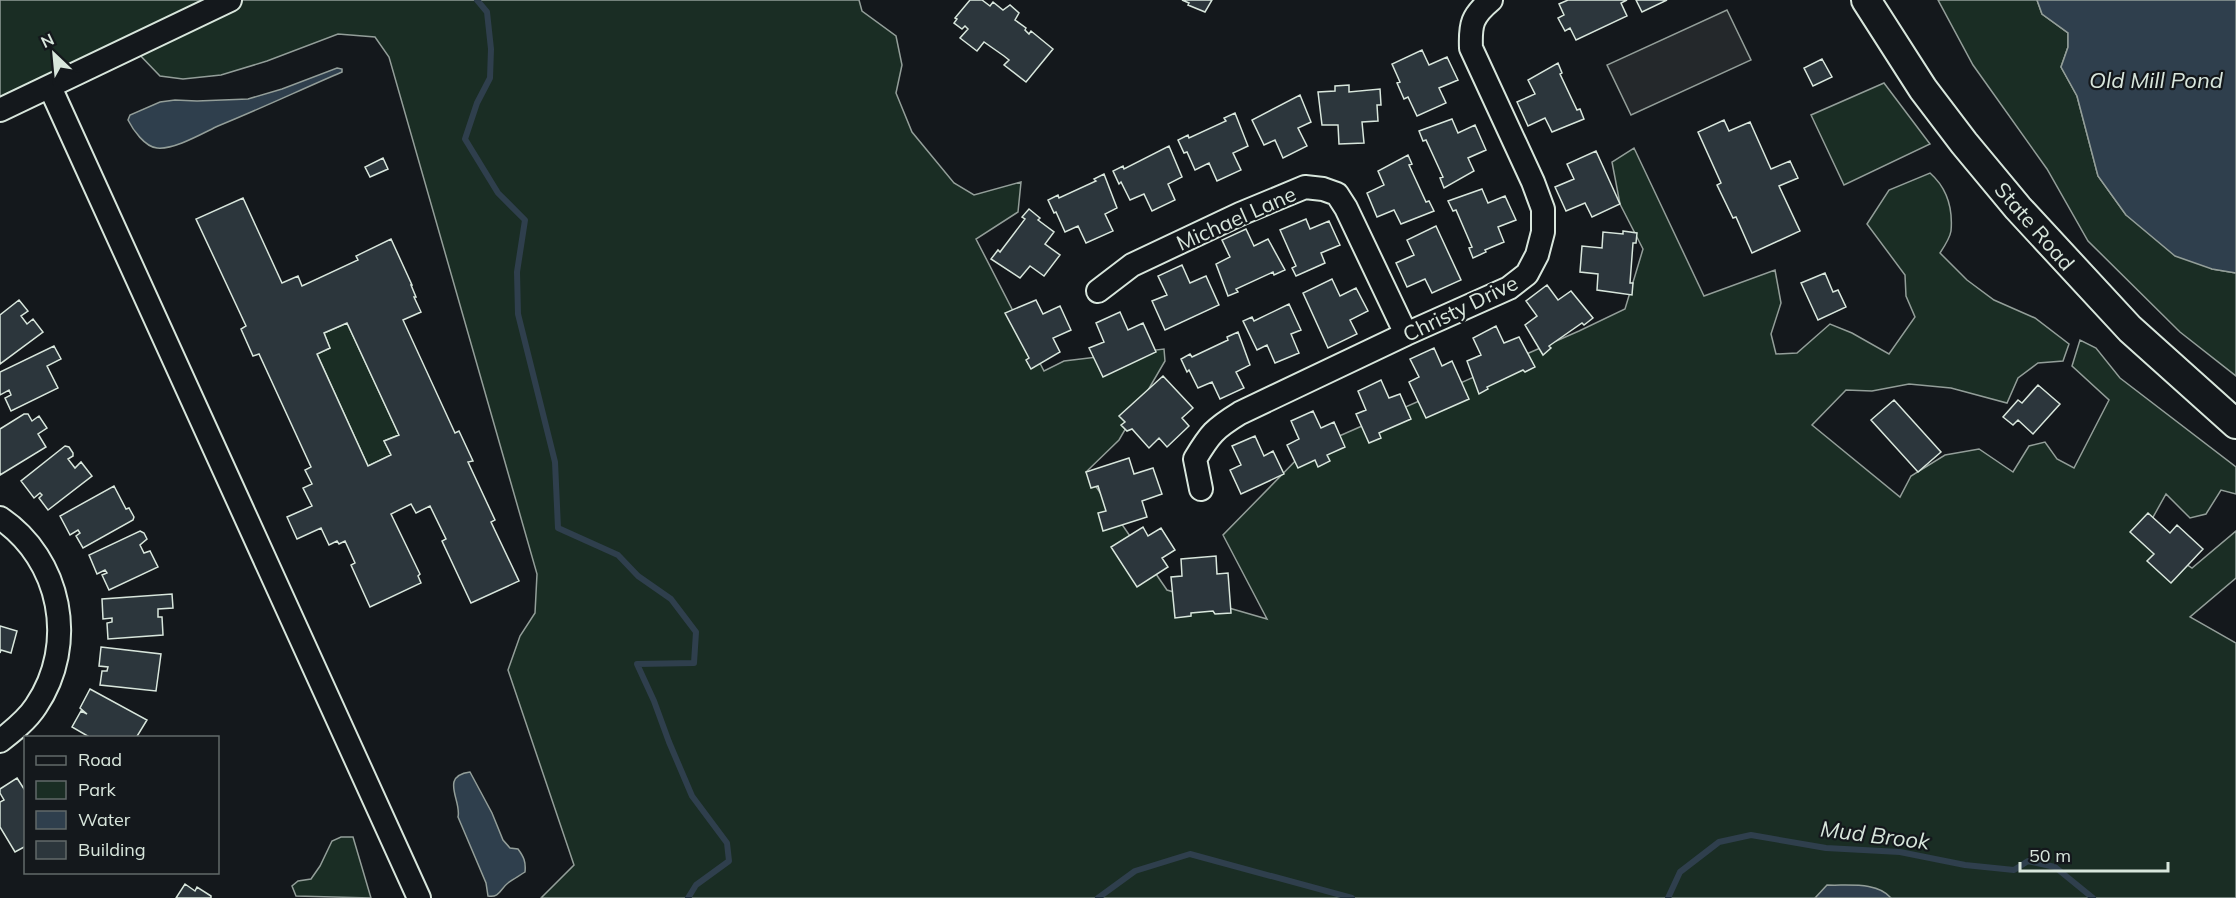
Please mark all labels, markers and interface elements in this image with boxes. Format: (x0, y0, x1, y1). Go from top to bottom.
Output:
north arrow (24, 24, 84, 84)
text: N (38, 29, 57, 52)
water label: Old Mill Pond (2089, 66, 2224, 94)
street label: State Road (1990, 176, 2080, 276)
street label: Michael Lane (1172, 180, 1300, 256)
street label: Christy Drive (1398, 269, 1522, 347)
legend (24, 736, 219, 874)
text: Road (78, 748, 122, 771)
text: Park (78, 778, 117, 801)
text: Water (78, 808, 131, 831)
water label: Mud Brook (1819, 814, 1932, 856)
scale bar (2020, 835, 2168, 873)
text: Building (78, 838, 146, 861)
text: 50 m (2029, 844, 2071, 867)

